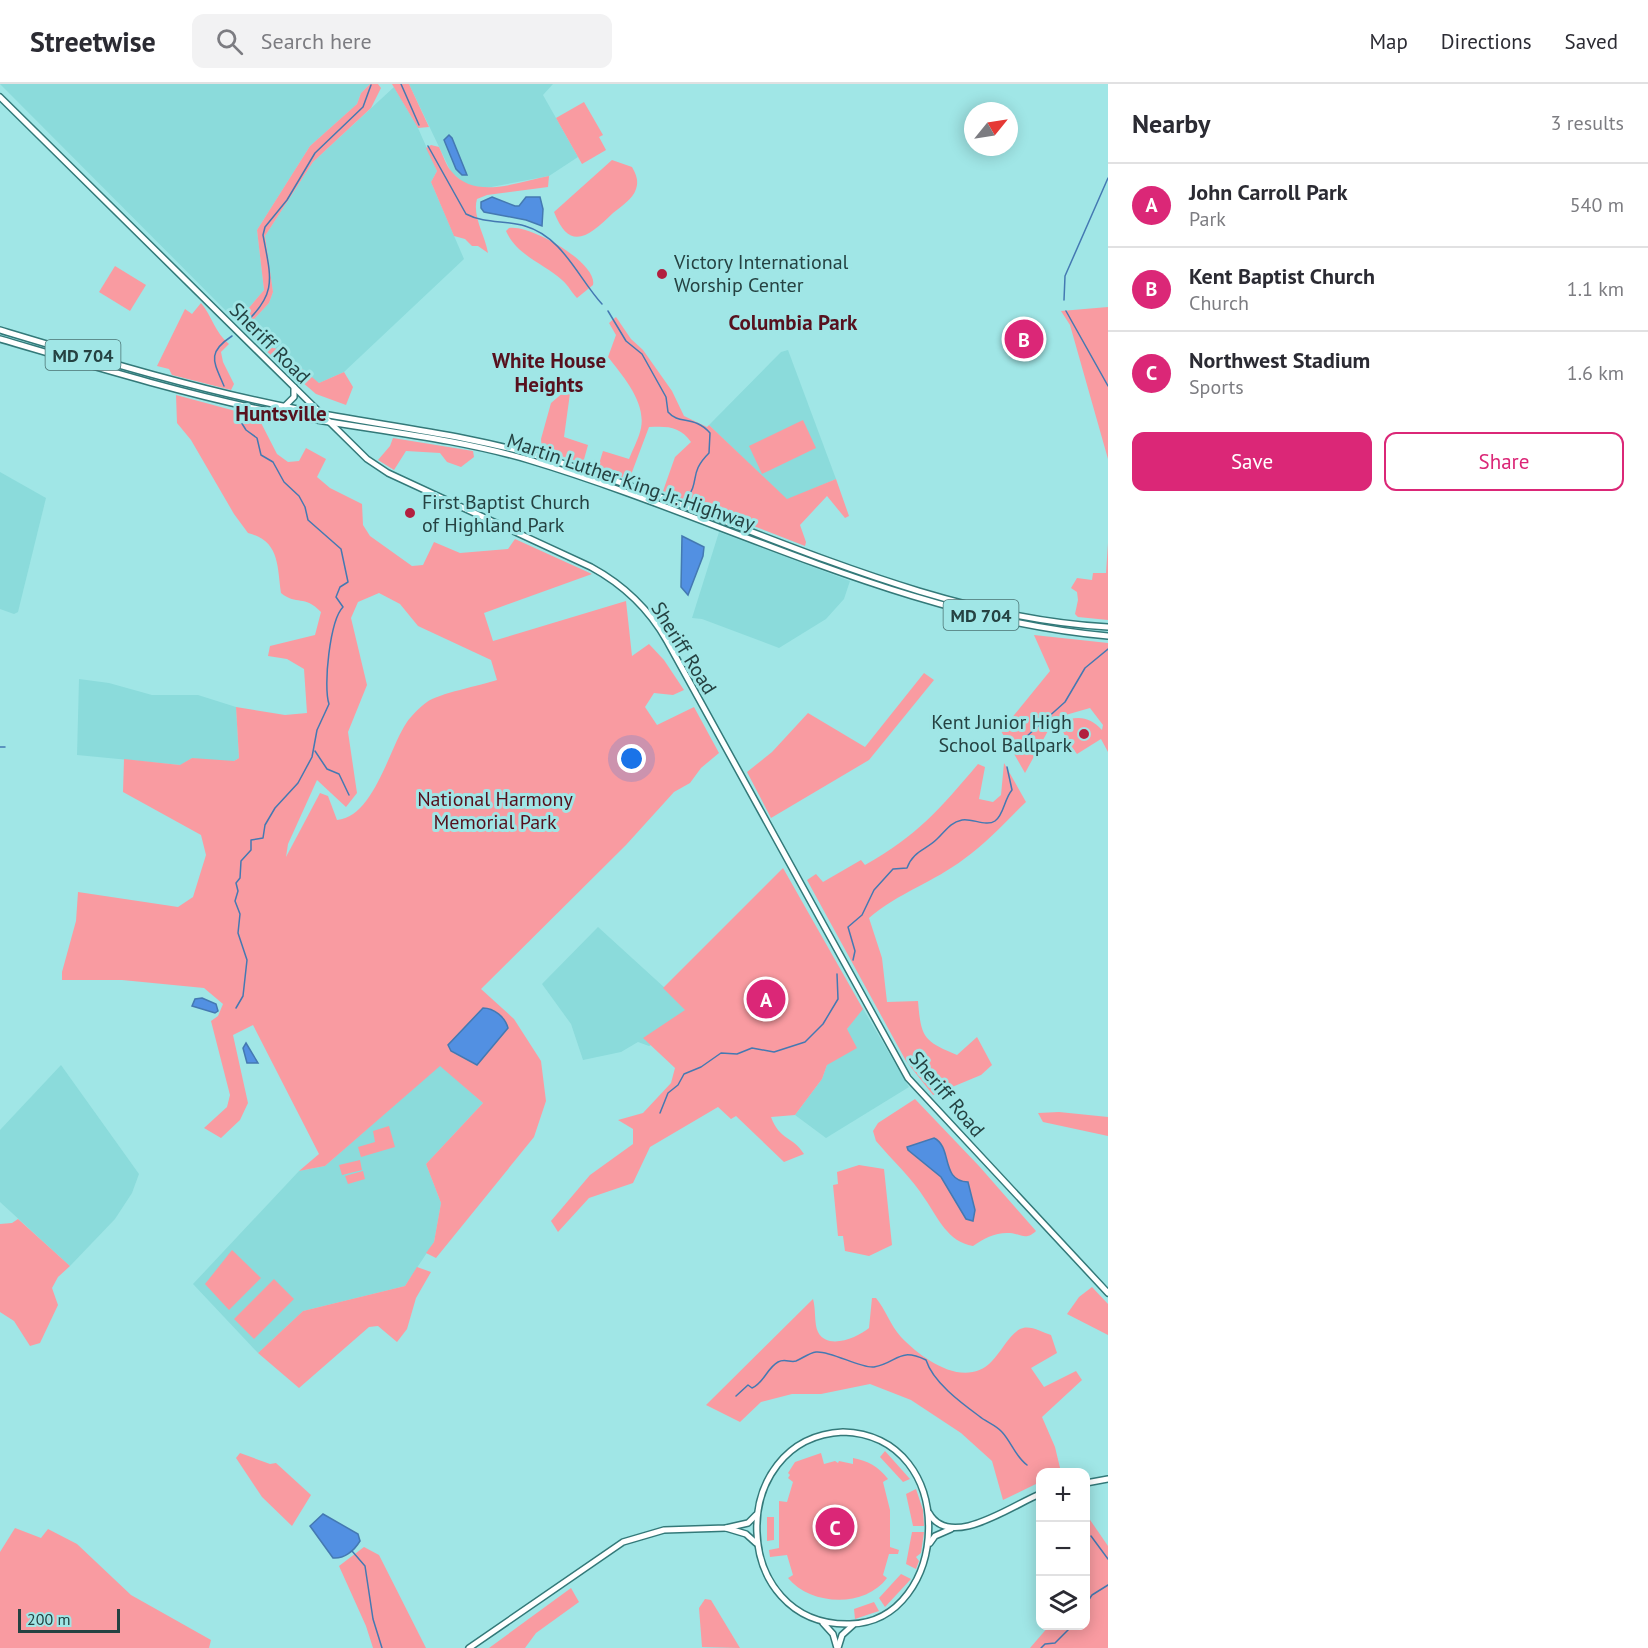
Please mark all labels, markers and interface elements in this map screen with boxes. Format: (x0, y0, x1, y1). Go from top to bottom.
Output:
search box (192, 14, 612, 68)
text: Streetwise (30, 23, 156, 60)
icon: search (213, 25, 246, 58)
text: Search here (261, 27, 372, 55)
text: Map (1369, 28, 1408, 55)
text: Directions (1441, 28, 1532, 55)
text: Saved (1565, 28, 1618, 55)
north arrow (964, 102, 1018, 156)
text: Nearby (1132, 107, 1210, 140)
text: 3 results (1551, 110, 1624, 136)
text: John Carroll Park (1189, 178, 1348, 206)
text: A (1145, 192, 1158, 218)
text: 540 m (1570, 192, 1624, 218)
text: Park (1189, 206, 1226, 232)
place label: Victory International Worship Center (673, 249, 849, 298)
text: Kent Baptist Church (1189, 262, 1375, 290)
marker: Victory International Worship Center (655, 267, 669, 281)
text: B (1146, 276, 1157, 302)
text: 1.1 km (1567, 276, 1624, 302)
text: Church (1189, 290, 1249, 316)
street label: Sheriff Road (224, 297, 316, 389)
district label: Columbia Park (729, 309, 858, 336)
pin: B (1004, 316, 1044, 362)
road number: MD 704 (46, 340, 121, 370)
text: Northwest Stadium (1189, 346, 1370, 374)
district label: White House Heights (492, 347, 606, 398)
text: C (1146, 360, 1157, 386)
text: 1.6 km (1567, 360, 1624, 386)
text: Sports (1189, 374, 1244, 400)
district label: Huntsville (235, 400, 327, 427)
street label: Martin Luther King Jr. Highway (503, 427, 759, 537)
button: Save (1132, 432, 1372, 491)
button: Share (1384, 432, 1624, 491)
place label: First Baptist Church of Highland Park (422, 489, 590, 538)
marker: First Baptist Church of Highland Park (403, 506, 417, 520)
street label: Sheriff Road (645, 597, 723, 699)
road number: MD 704 (944, 600, 1018, 630)
place label: Kent Junior High School Ballpark (931, 709, 1072, 758)
marker: Kent Junior High School Ballpark (1077, 727, 1091, 741)
your location (617, 744, 646, 773)
park label: National Harmony Memorial Park (417, 786, 574, 835)
pin: A (746, 976, 786, 1022)
street label: Sheriff Road (904, 1046, 990, 1142)
map controls (1036, 1468, 1090, 1630)
button: + (1036, 1468, 1090, 1522)
pin: C (816, 1504, 854, 1550)
button: − (1036, 1522, 1090, 1576)
button: layers (1036, 1576, 1090, 1630)
scale bar (18, 1606, 120, 1634)
text: 200 m (27, 1609, 70, 1629)

